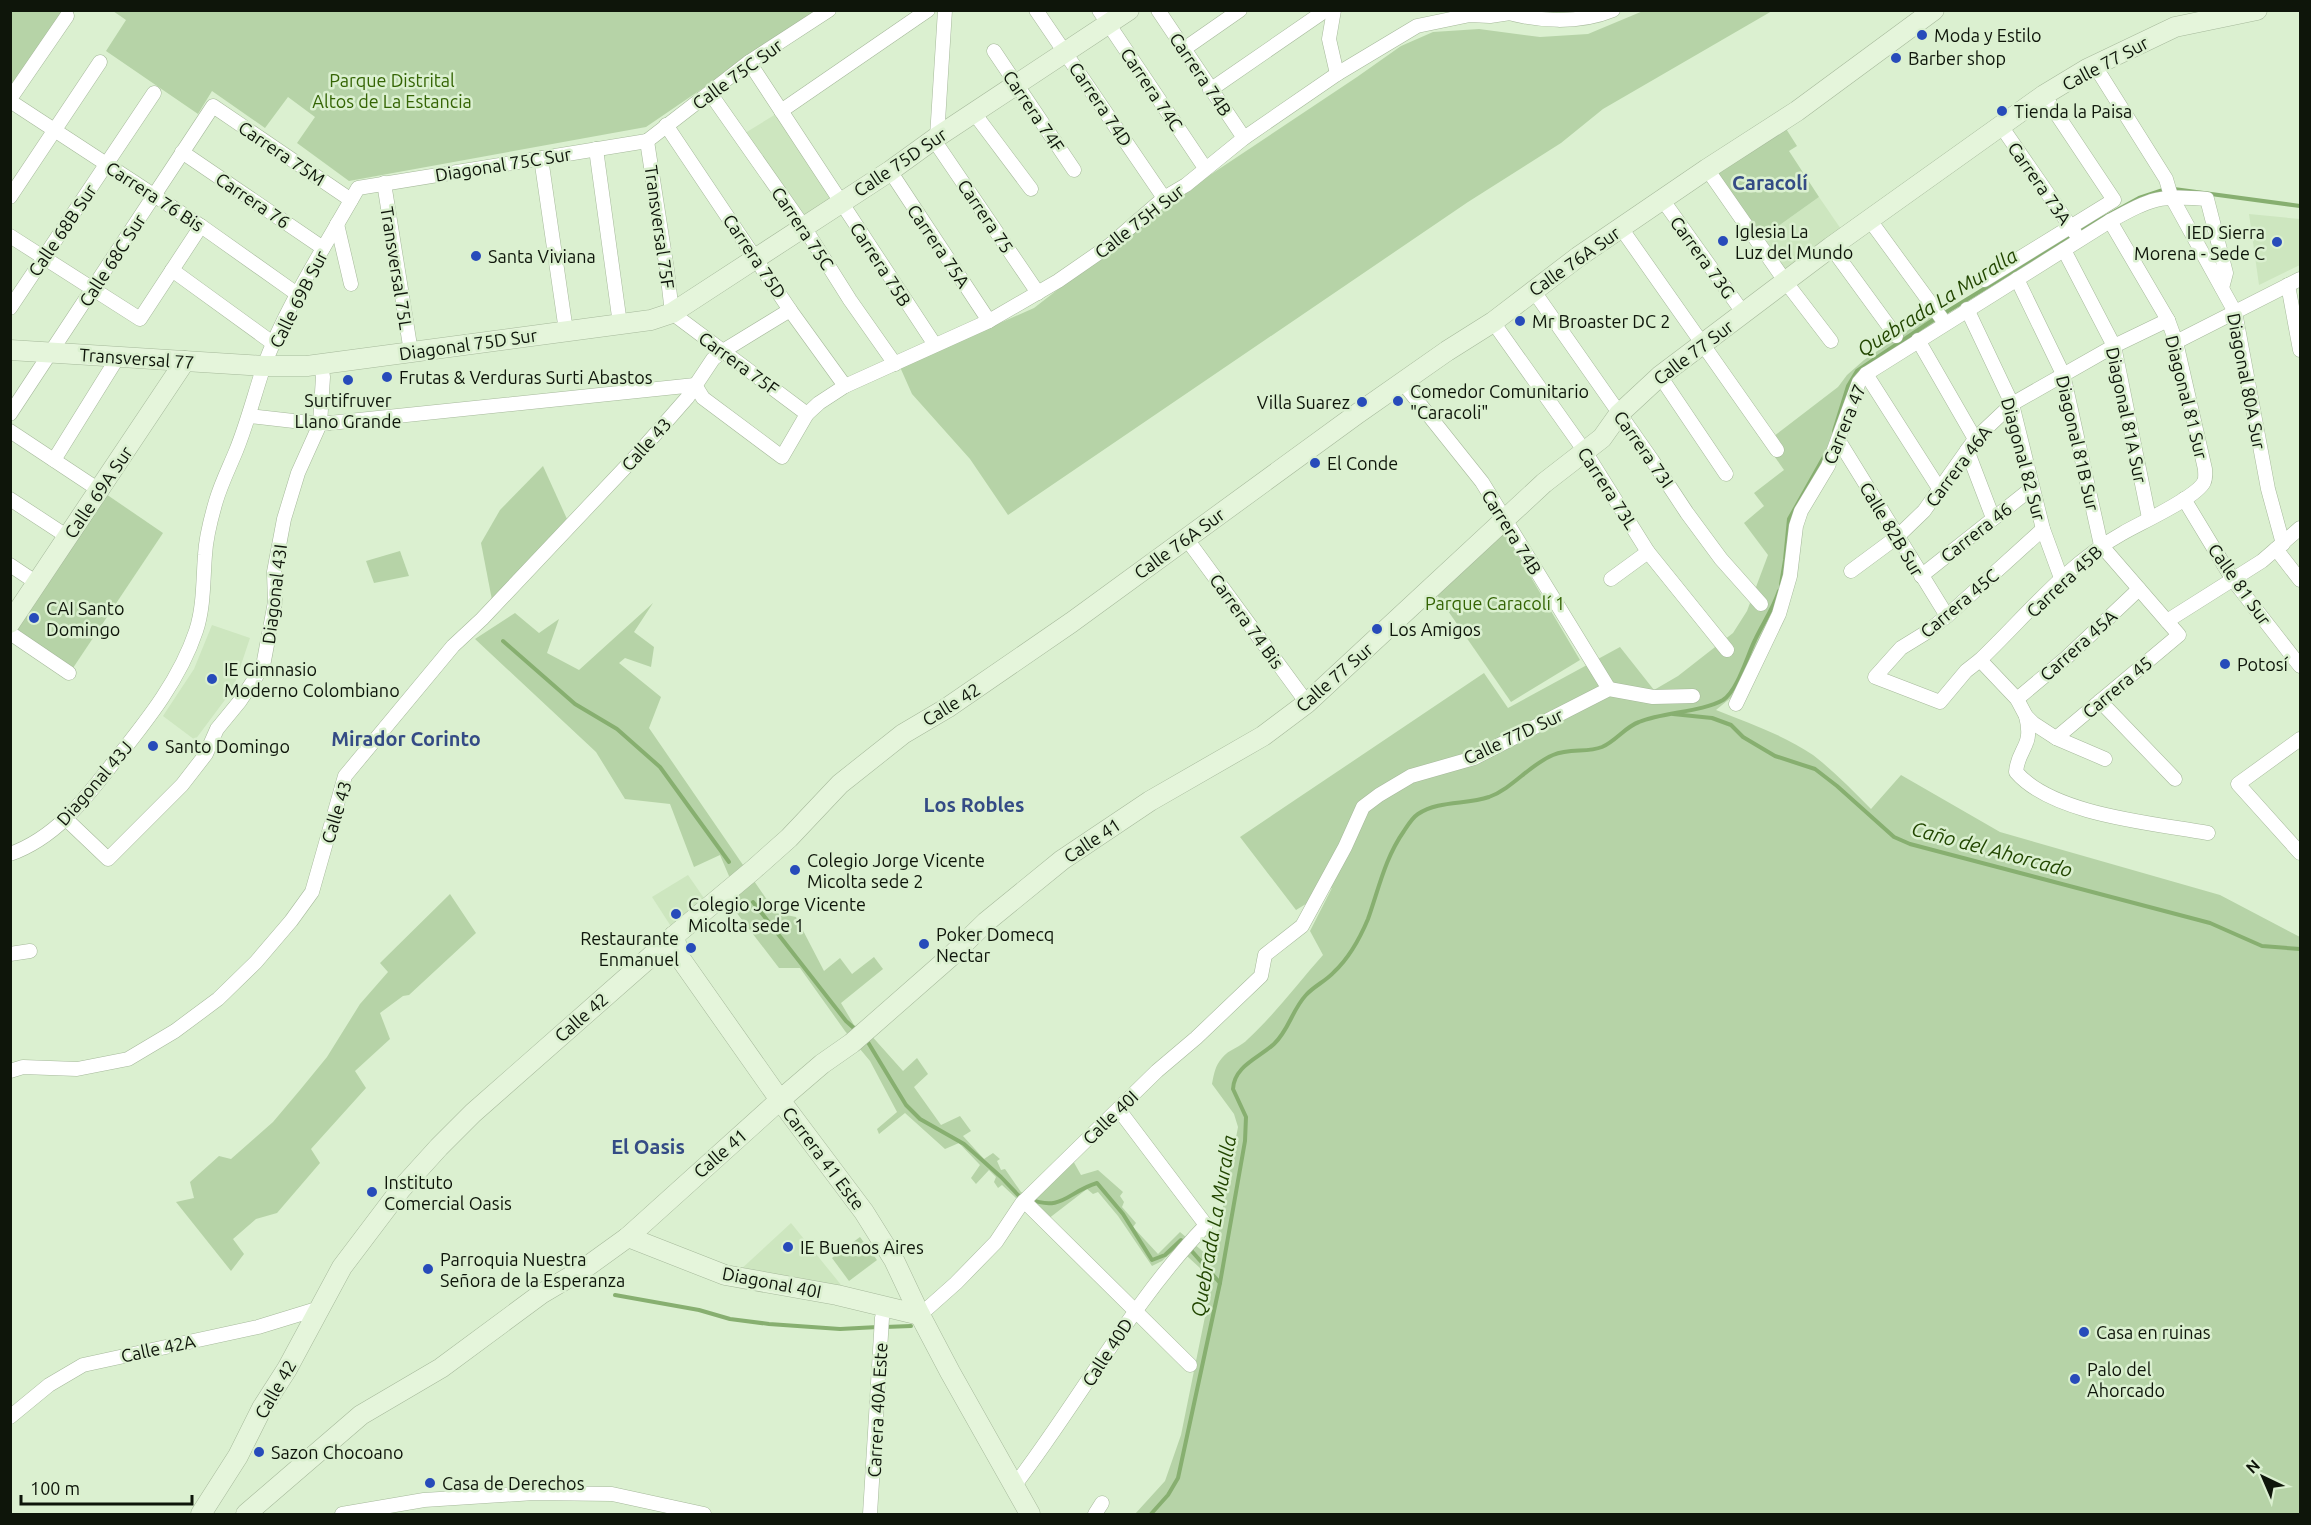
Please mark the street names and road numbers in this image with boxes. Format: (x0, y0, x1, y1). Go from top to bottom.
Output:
street label: Carrera 74B (1166, 29, 1236, 119)
street label: Calle 77 Sur (2058, 32, 2152, 94)
street label: Calle 75C Sur (688, 35, 786, 113)
street label: Carrera 74C (1117, 44, 1187, 134)
street label: Carrera 74D (1066, 58, 1136, 150)
street label: Carrera 74F (999, 67, 1069, 155)
street label: Carrera 75M (235, 117, 329, 189)
street label: Calle 75D Sur (850, 124, 950, 200)
street label: Carrera 73A (2004, 138, 2076, 228)
street label: Diagonal 75C Sur (433, 143, 573, 185)
street label: Carrera 76 Bis (103, 157, 208, 235)
street label: Transversal 75F (641, 164, 679, 290)
street label: Carrera 76 (212, 168, 294, 232)
street label: Carrera 75 (954, 175, 1018, 257)
street label: Calle 68B Sur (24, 180, 100, 280)
street label: Calle 75H Sur (1091, 180, 1188, 262)
street label: Carrera 75C (768, 183, 838, 273)
street label: Carrera 75A (904, 201, 974, 292)
street label: Transversal 75L (377, 205, 417, 331)
street label: Calle 68C Sur (75, 210, 149, 310)
street label: Carrera 75D (720, 210, 790, 302)
street label: Carrera 73G (1667, 212, 1739, 302)
street label: Carrera 75B (847, 218, 915, 310)
street label: Calle 76A Sur (1525, 222, 1623, 300)
street label: Calle 69B Sur (265, 247, 331, 351)
street label: Diagonal 80A Sur (2224, 311, 2270, 451)
street label: Calle 77 Sur (1649, 315, 1737, 389)
street label: Diagonal 75D Sur (398, 324, 539, 364)
street label: Carrera 75F (695, 327, 783, 399)
street label: Diagonal 81 Sur (2162, 333, 2212, 461)
street label: Transversal 77 (79, 344, 195, 372)
street label: Diagonal 81A Sur (2103, 345, 2151, 485)
street label: Diagonal 81B Sur (2053, 374, 2103, 513)
street label: Carrera 47 (1819, 381, 1869, 467)
street label: Diagonal 82 Sur (1998, 395, 2050, 523)
street label: Carrera 73I (1610, 407, 1678, 491)
street label: Calle 43 (617, 413, 675, 475)
street label: Carrera 46A (1921, 421, 1995, 510)
street label: Calle 69A Sur (60, 442, 136, 542)
street label: Carrera 73L (1574, 443, 1642, 533)
street label: Calle 82B Sur (1856, 478, 1928, 580)
street label: Carrera 74B (1478, 486, 1546, 578)
street label: Carrera 46 (1937, 498, 2015, 566)
street label: Calle 76A Sur (1130, 504, 1228, 582)
street label: Calle 81 Sur (2205, 539, 2275, 629)
street label: Carrera 45B (2022, 541, 2106, 621)
street label: Diagonal 43I (258, 543, 290, 645)
street label: Carrera 45C (1916, 565, 2002, 641)
street label: Carrera 74 Bis (1206, 570, 1288, 672)
street label: Carrera 45A (2036, 605, 2121, 685)
street label: Calle 77 Sur (1292, 638, 1376, 716)
street label: Carrera 45 (2078, 652, 2156, 722)
street label: Calle 42 (919, 679, 983, 729)
street label: Calle 77D Sur (1460, 704, 1566, 768)
street label: Diagonal 43J (52, 737, 136, 829)
street label: Calle 43 (317, 778, 355, 846)
street label: Calle 41 (1060, 814, 1124, 866)
street label: Calle 42 (550, 988, 612, 1046)
street label: Calle 40I (1078, 1086, 1142, 1148)
street label: Carrera 41 Este (779, 1103, 869, 1213)
street label: Calle 41 (689, 1124, 751, 1182)
street label: Diagonal 40I (721, 1263, 823, 1301)
street label: Calle 40D (1078, 1314, 1136, 1390)
street label: Calle 42A (119, 1330, 197, 1366)
street label: Carrera 40A Este (863, 1342, 891, 1478)
street label: Calle 42 (250, 1356, 300, 1422)

